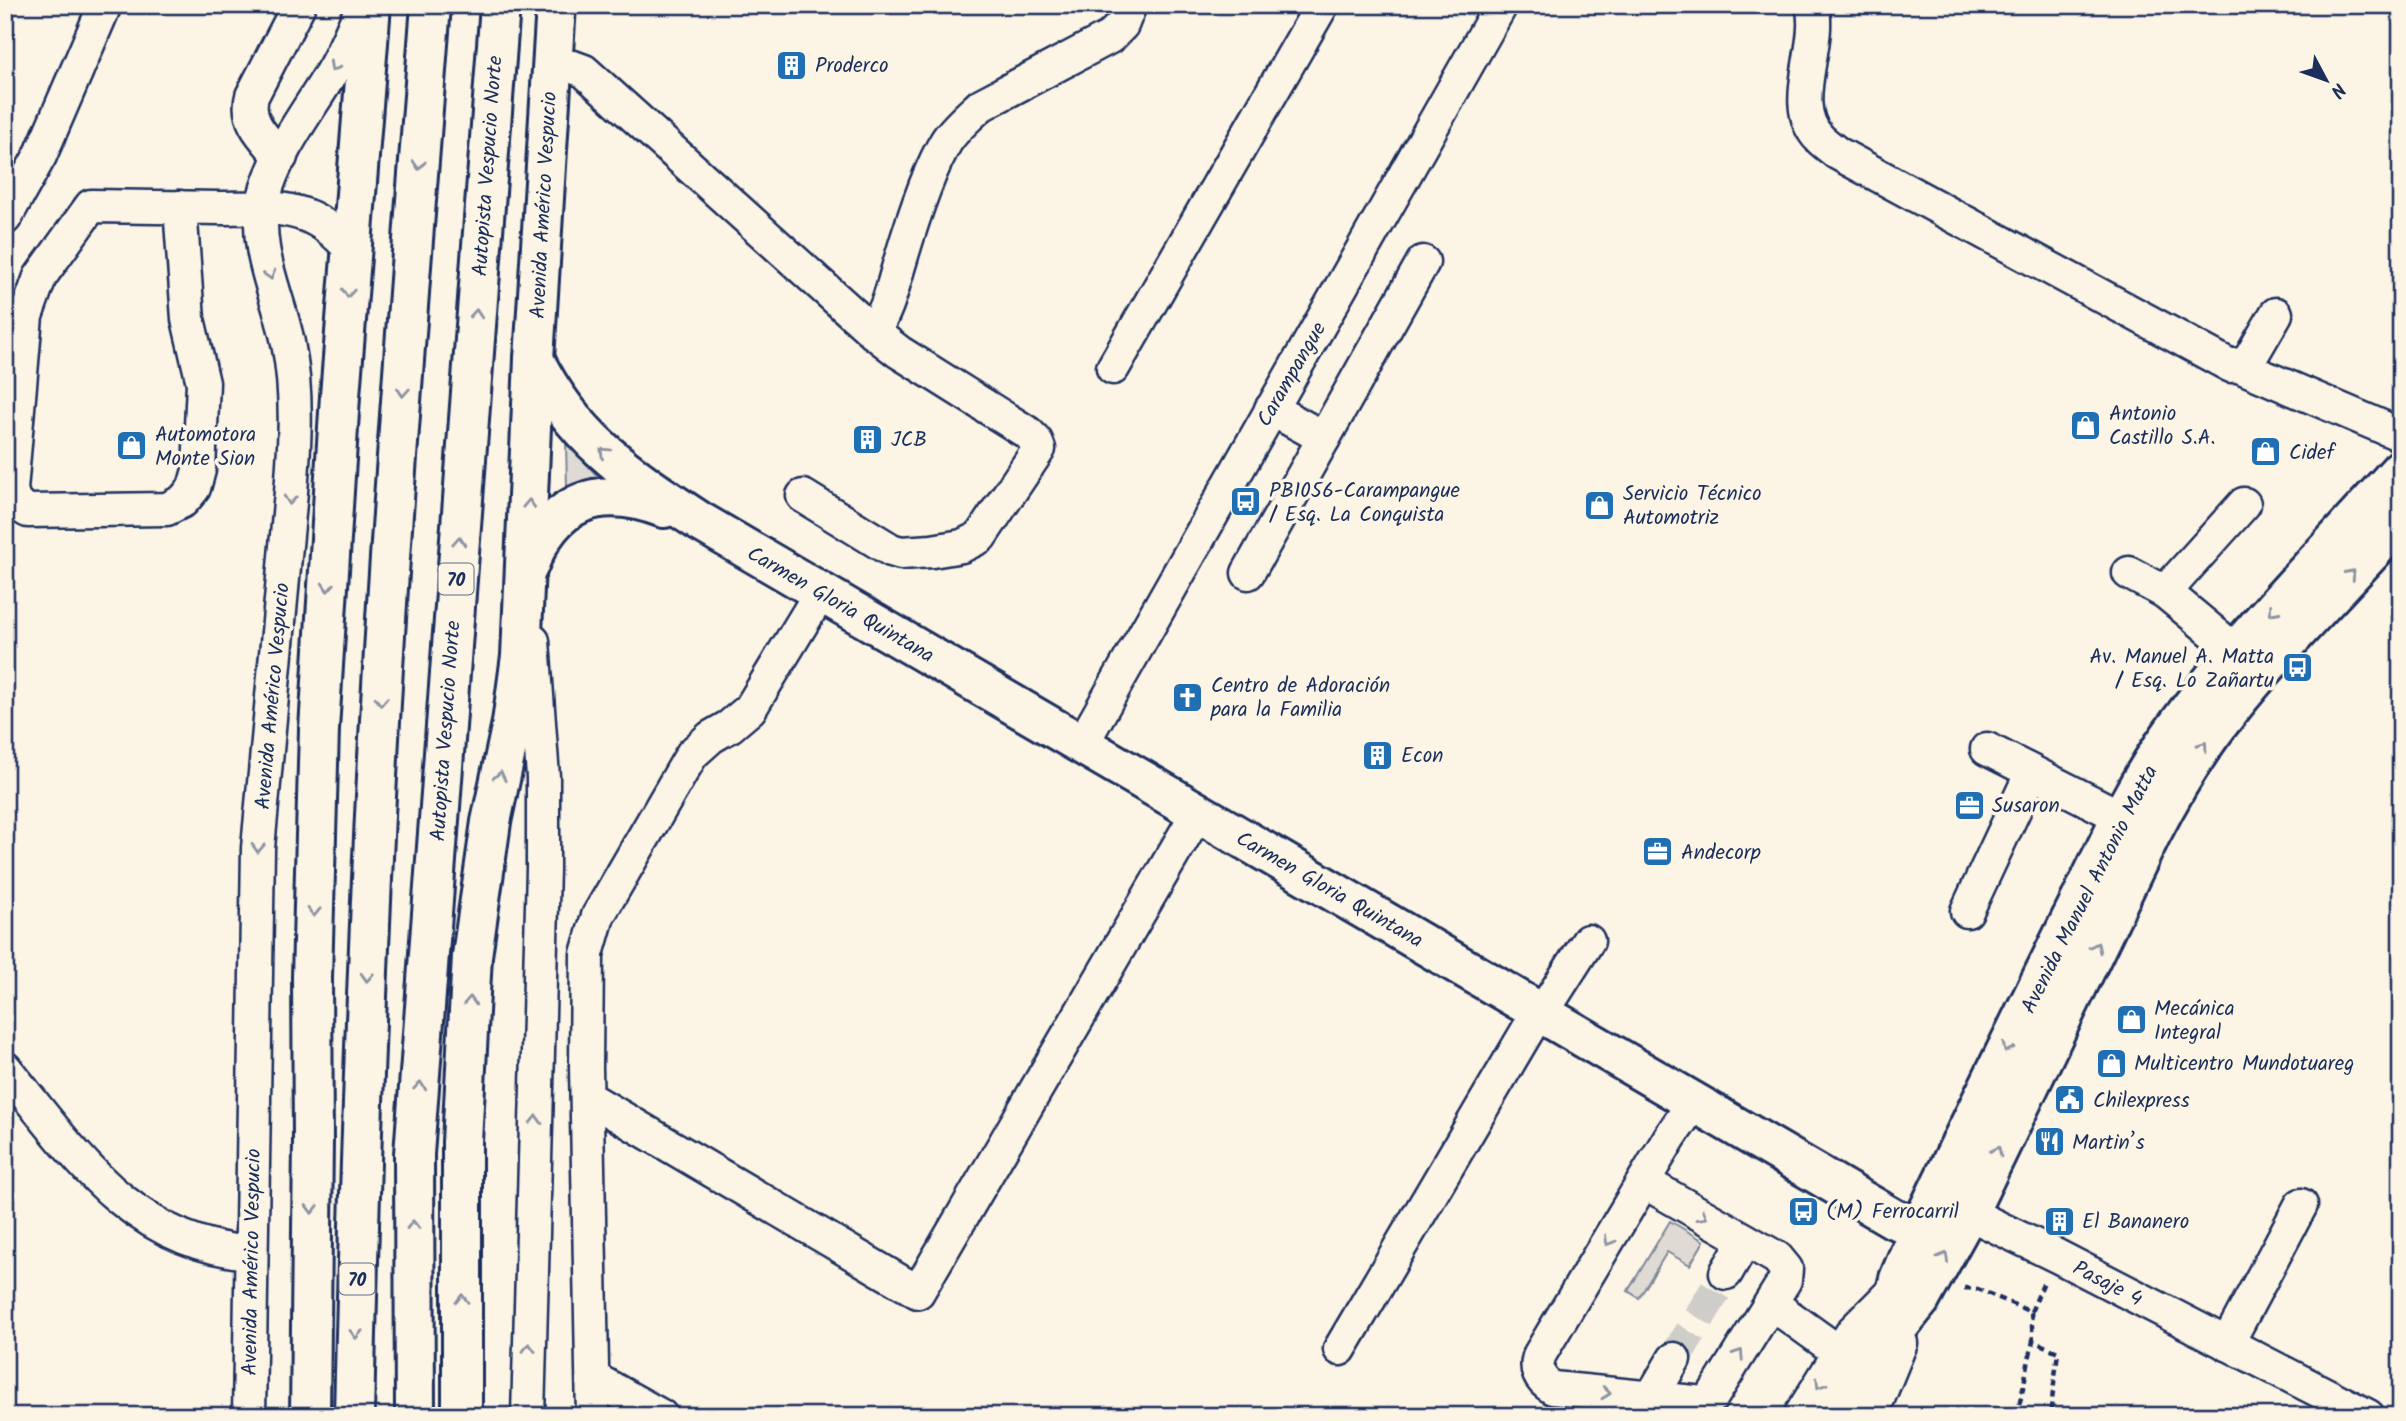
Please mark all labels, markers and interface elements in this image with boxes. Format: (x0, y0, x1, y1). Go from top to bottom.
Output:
north arrow (2290, 46, 2360, 116)
building icon: Proderco (775, 48, 809, 82)
place label: Proderco (815, 50, 889, 83)
street label: Autopista Vespucio Norte (464, 54, 513, 278)
one-way arrow (329, 60, 342, 72)
text: N (2322, 75, 2353, 104)
street label: Avenida Américo Vespucio (522, 91, 567, 320)
one-way arrow (412, 160, 427, 171)
one-way arrow (262, 269, 276, 281)
one-way arrow (341, 288, 356, 299)
one-way arrow (468, 309, 483, 320)
street label: Carampangue (1249, 316, 1336, 433)
one-way arrow (395, 387, 410, 398)
place label: Antonio Castillo S.A. (2109, 398, 2216, 455)
shop icon: Antonio Castillo S.A. (2069, 408, 2103, 442)
place label: Automotora Monte Sion (155, 419, 256, 476)
building icon: JCB (851, 422, 885, 456)
place label: JCB (891, 424, 927, 457)
shop icon: Automotora Monte Sion (115, 429, 149, 463)
shop icon: Cidef (2249, 435, 2283, 469)
place label: Cidef (2289, 437, 2337, 470)
one-way arrow (599, 448, 612, 461)
place label: PB1056-Carampangue / Esq. La Conquista (1269, 475, 1461, 532)
place label: Servicio Técnico Automotriz (1623, 478, 1762, 535)
bus stop icon: PB1056-Carampangue / Esq. La Conquista (1229, 485, 1263, 519)
shop icon: Servicio Técnico Automotriz (1583, 488, 1617, 522)
one-way arrow (283, 494, 298, 506)
one-way arrow (521, 498, 536, 509)
one-way arrow (451, 535, 466, 546)
street label: Carmen Gloria Quintana (740, 538, 940, 672)
road number: 70 (438, 564, 474, 594)
one-way arrow (2343, 569, 2356, 582)
street label: Avenida Américo Vespucio (247, 581, 300, 811)
one-way arrow (320, 581, 335, 592)
one-way arrow (2269, 603, 2281, 616)
street label: Autopista Vespucio Norte (422, 619, 471, 843)
place label: Av. Manuel A. Matta / Esq. Lo Zañartu (2090, 641, 2274, 698)
bus stop icon: Av. Manuel A. Matta / Esq. Lo Zañartu (2280, 651, 2314, 685)
place label: Centro de Adoración para la Familia (1210, 670, 1390, 727)
church icon: Centro de Adoración para la Familia (1171, 680, 1205, 714)
one-way arrow (374, 696, 389, 707)
building icon: Econ (1361, 738, 1395, 772)
place label: Econ (1401, 740, 1443, 773)
one-way arrow (2195, 741, 2207, 754)
street label: Avenida Manuel Antonio Matta (2013, 760, 2167, 1020)
one-way arrow (492, 770, 507, 782)
office icon: Susaron (1952, 788, 1986, 822)
place label: Susaron (1992, 790, 2060, 823)
street label: Carmen Gloria Quintana (1229, 823, 1429, 957)
office icon: Andecorp (1641, 835, 1675, 869)
place label: Andecorp (1681, 837, 1761, 870)
one-way arrow (250, 843, 265, 854)
one-way arrow (306, 907, 321, 918)
one-way arrow (2088, 942, 2102, 954)
one-way arrow (359, 972, 374, 983)
place label: Mecánica Integral (2154, 993, 2235, 1050)
one-way arrow (462, 995, 477, 1006)
shop icon: Mecánica Integral (2114, 1003, 2148, 1037)
one-way arrow (2002, 1041, 2016, 1053)
shop icon: Multicentro Mundotuareg (2094, 1046, 2128, 1080)
place label: Multicentro Mundotuareg (2134, 1048, 2354, 1081)
one-way arrow (412, 1080, 427, 1091)
public building icon: Chilexpress (2053, 1083, 2087, 1117)
place label: Chilexpress (2093, 1085, 2190, 1118)
one-way arrow (528, 1114, 543, 1125)
restaurant icon: Martin’s (2032, 1125, 2066, 1159)
place label: Martin’s (2072, 1127, 2145, 1160)
one-way arrow (1988, 1146, 2002, 1158)
street label: Avenida Américo Vespucio (234, 1148, 271, 1376)
bus stop icon: (M) Ferrocarril (1786, 1194, 1820, 1228)
place label: (M) Ferrocarril (1826, 1196, 1959, 1229)
one-way arrow (304, 1204, 320, 1214)
building icon: El Bananero (2042, 1204, 2076, 1238)
place label: El Bananero (2082, 1206, 2189, 1239)
one-way arrow (1696, 1208, 1708, 1221)
one-way arrow (405, 1219, 421, 1230)
one-way arrow (1604, 1233, 1617, 1246)
one-way arrow (1936, 1252, 1949, 1264)
street label: Pasaje 4 (2066, 1253, 2148, 1316)
road number: 70 (340, 1264, 374, 1294)
one-way arrow (454, 1293, 470, 1303)
one-way arrow (348, 1329, 364, 1339)
one-way arrow (521, 1342, 537, 1352)
one-way arrow (1731, 1349, 1744, 1362)
one-way arrow (1815, 1377, 1828, 1390)
one-way arrow (1601, 1385, 1612, 1400)

